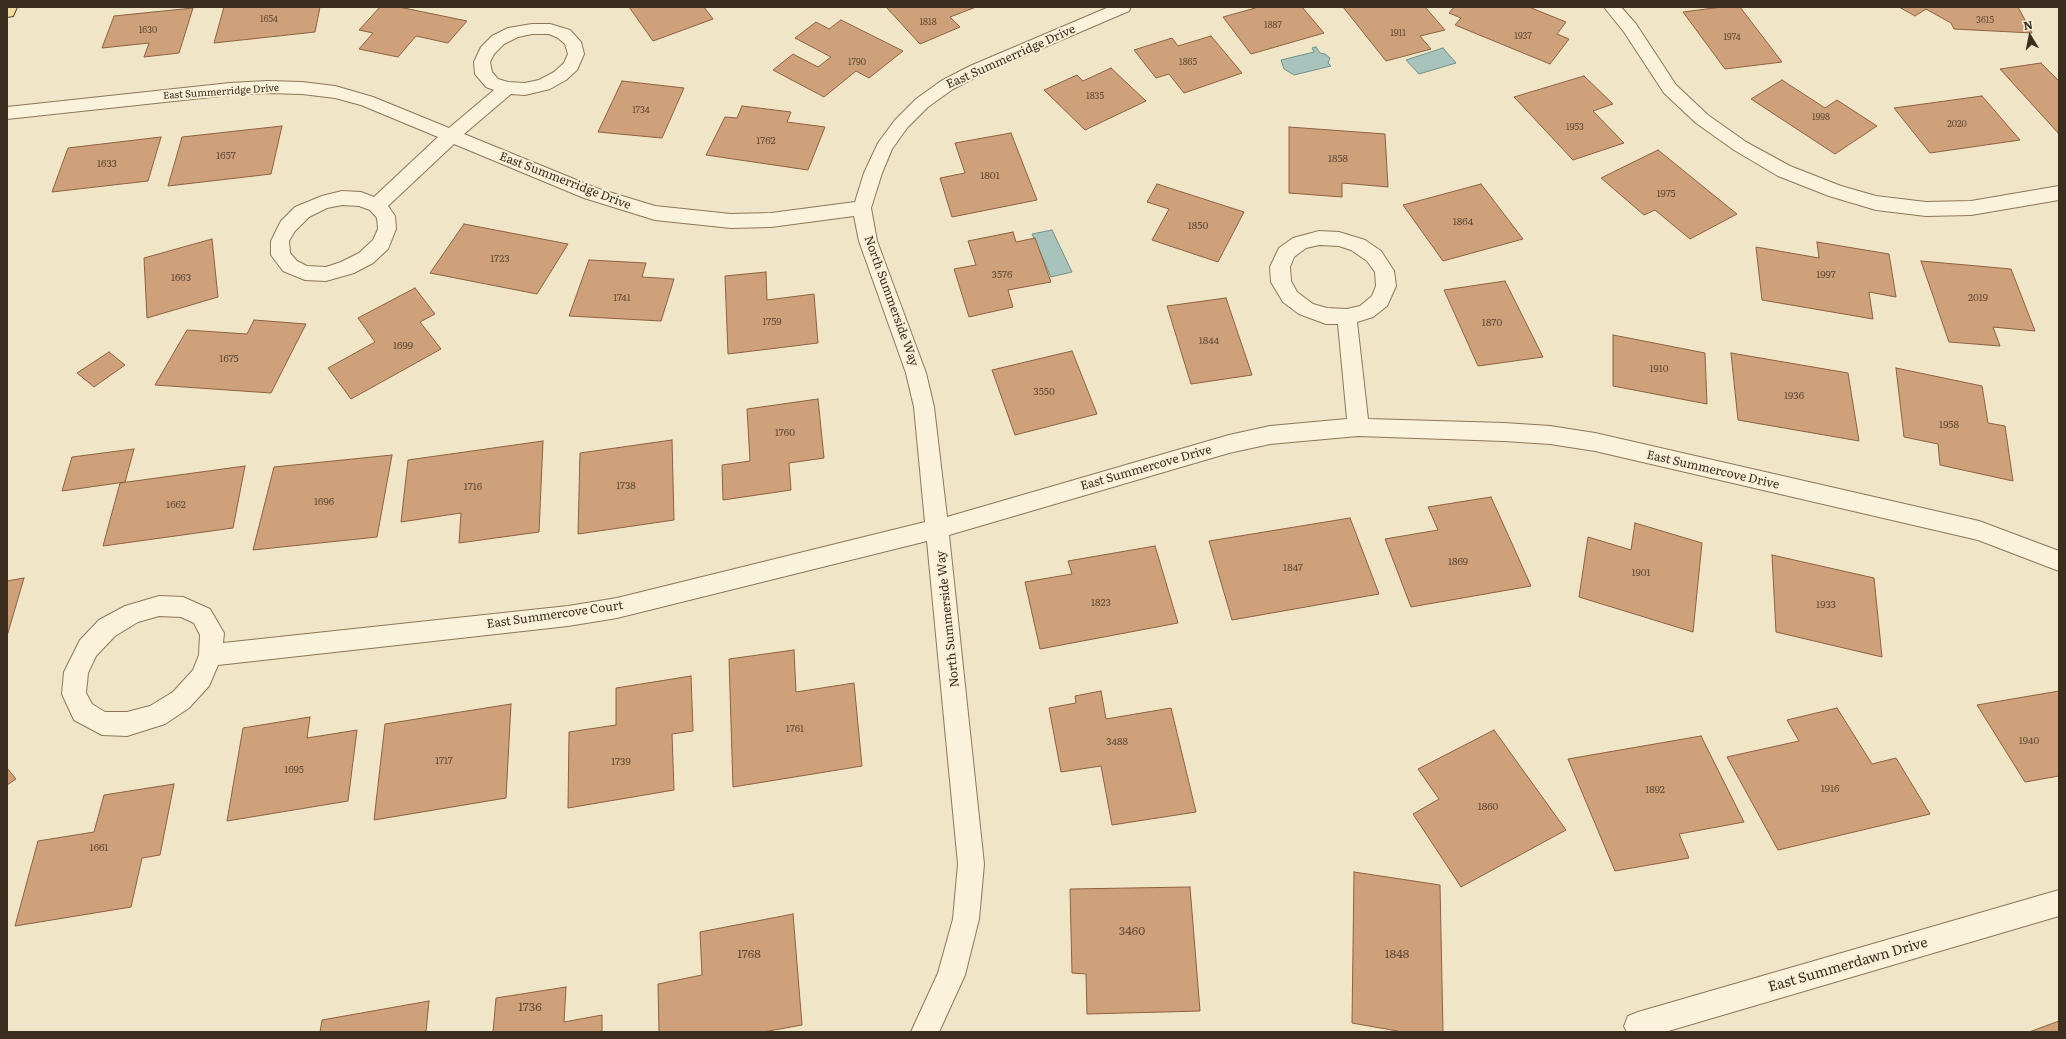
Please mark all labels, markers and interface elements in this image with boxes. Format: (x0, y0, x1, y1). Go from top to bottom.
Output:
house number: 1654 (260, 14, 278, 24)
house number: 3615 (1976, 15, 1994, 25)
north arrow (2010, 16, 2050, 56)
text: N (2022, 16, 2034, 33)
house number: 1818 (919, 17, 937, 27)
house number: 1887 (1264, 20, 1282, 30)
street label: East Summerridge Drive (944, 22, 1078, 92)
house number: 1630 (139, 25, 157, 35)
house number: 1911 (1390, 28, 1406, 38)
house number: 1937 (1514, 31, 1532, 41)
house number: 1974 (1723, 32, 1741, 42)
house number: 1790 (848, 57, 866, 67)
house number: 1865 (1179, 57, 1197, 67)
street label: East Summerridge Drive (163, 82, 279, 102)
house number: 1835 (1086, 91, 1104, 101)
house number: 1734 (632, 105, 650, 115)
house number: 1998 (1812, 112, 1830, 122)
house number: 2020 (1947, 119, 1967, 129)
house number: 1953 (1566, 122, 1584, 132)
house number: 1762 (756, 135, 776, 147)
street label: East Summerridge Drive (497, 149, 633, 213)
house number: 1657 (216, 150, 236, 162)
house number: 1858 (1328, 153, 1348, 165)
house number: 1633 (97, 158, 117, 170)
house number: 1801 (980, 170, 1000, 182)
house number: 1975 (1656, 188, 1676, 200)
house number: 1864 (1453, 216, 1473, 228)
house number: 1850 (1188, 220, 1208, 232)
street label: North Summerside Way (861, 234, 921, 368)
house number: 1723 (490, 253, 510, 265)
house number: 3576 (992, 269, 1012, 281)
house number: 1997 (1816, 269, 1836, 281)
house number: 1663 (171, 272, 191, 284)
house number: 1741 (613, 292, 631, 304)
house number: 2019 (1968, 292, 1988, 304)
house number: 1759 (763, 316, 781, 328)
house number: 1870 (1482, 317, 1502, 329)
house number: 1844 (1199, 335, 1219, 347)
house number: 1699 (393, 340, 413, 352)
house number: 1675 (219, 353, 239, 365)
house number: 1910 (1649, 363, 1669, 375)
house number: 3550 (1033, 386, 1055, 398)
house number: 1936 (1784, 390, 1804, 402)
house number: 1958 (1939, 419, 1959, 431)
house number: 1760 (775, 427, 795, 439)
street label: East Summercove Drive (1079, 442, 1213, 494)
street label: East Summercove Drive (1645, 448, 1781, 492)
house number: 1738 (616, 480, 636, 492)
house number: 1716 (464, 481, 482, 493)
house number: 1696 (314, 496, 334, 508)
house number: 1662 (166, 499, 186, 511)
street label: North Summerside Way (934, 550, 962, 688)
house number: 1869 (1448, 556, 1468, 568)
house number: 1847 (1283, 562, 1303, 574)
house number: 1901 (1631, 567, 1651, 579)
house number: 1823 (1091, 597, 1111, 609)
street label: East Summercove Court (486, 598, 624, 632)
house number: 1933 (1816, 599, 1836, 611)
house number: 1761 (786, 723, 804, 735)
house number: 1940 (2019, 735, 2039, 747)
house number: 3488 (1106, 736, 1128, 748)
house number: 1717 (435, 755, 453, 767)
house number: 1739 (611, 756, 631, 768)
house number: 1695 (284, 764, 304, 776)
house number: 1916 (1821, 783, 1839, 795)
house number: 1892 (1645, 784, 1665, 796)
house number: 1860 (1478, 801, 1498, 813)
house number: 1661 (90, 842, 108, 854)
house number: 3460 (1119, 924, 1145, 938)
street label: East Summerdawn Drive (1766, 934, 1930, 996)
house number: 1768 (737, 947, 761, 961)
house number: 1848 (1385, 947, 1409, 961)
house number: 1736 (518, 1000, 542, 1014)

